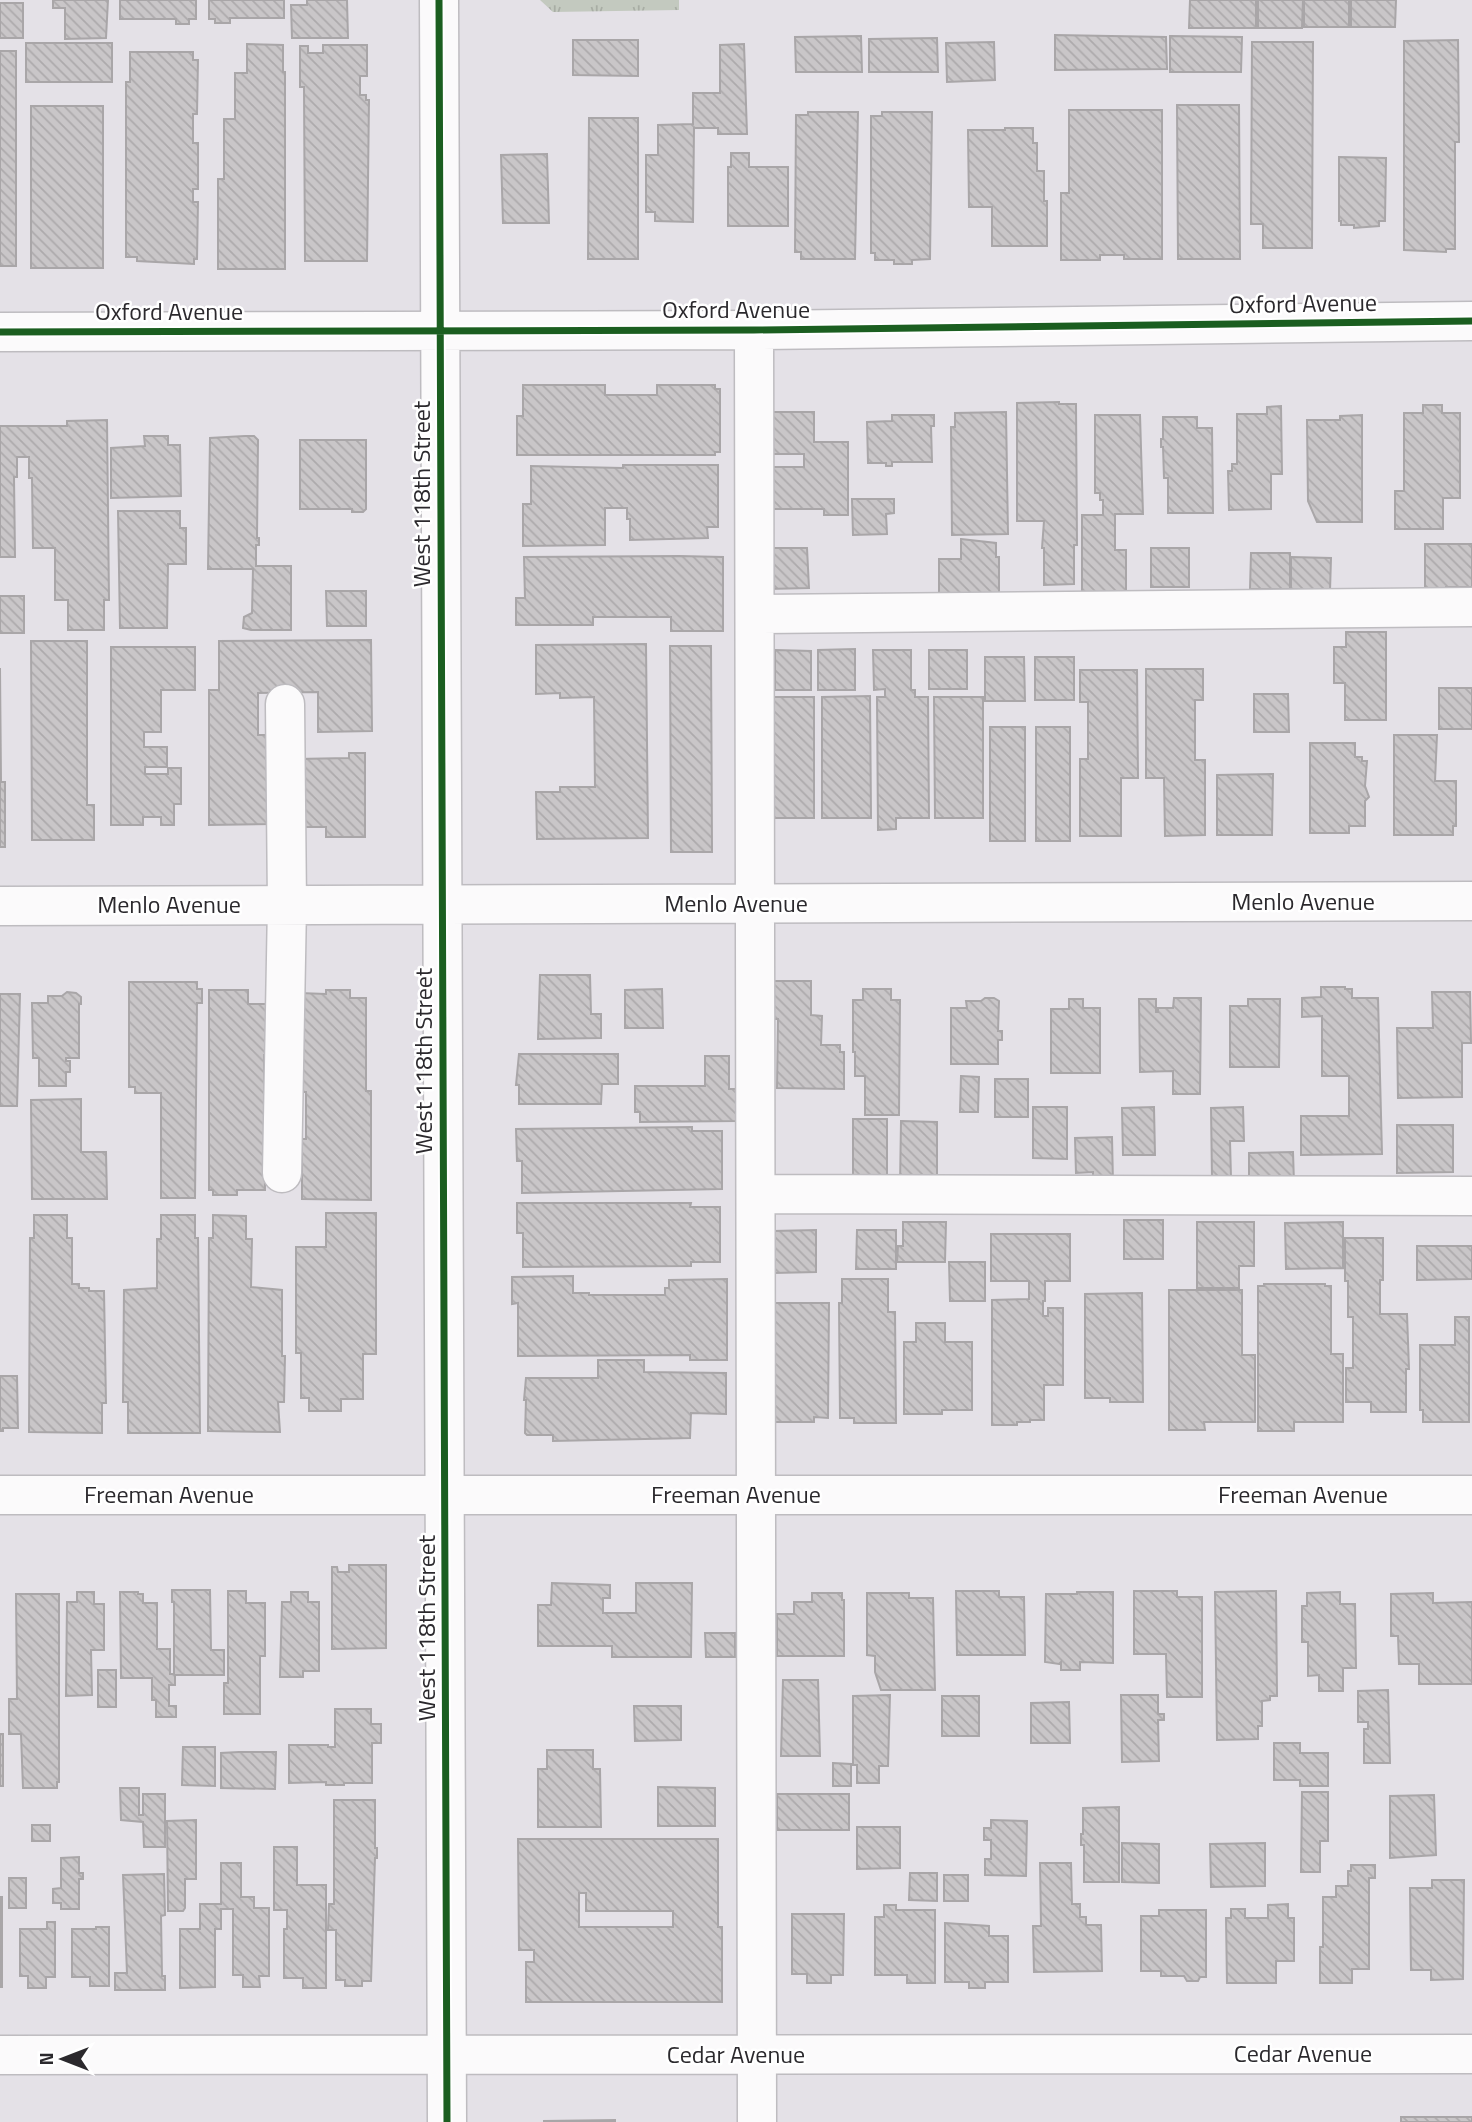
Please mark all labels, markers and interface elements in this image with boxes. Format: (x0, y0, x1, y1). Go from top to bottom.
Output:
street label: Oxford Avenue (1229, 284, 1377, 322)
street label: Oxford Avenue (662, 291, 810, 327)
street label: Oxford Avenue (95, 293, 243, 329)
street label: West 118th Street (403, 400, 439, 587)
street label: Menlo Avenue (1231, 883, 1375, 919)
street label: Menlo Avenue (664, 885, 808, 921)
street label: Menlo Avenue (97, 886, 241, 922)
street label: West 118th Street (405, 967, 441, 1154)
street label: Freeman Avenue (84, 1476, 254, 1512)
street label: Freeman Avenue (651, 1476, 821, 1512)
street label: Freeman Avenue (1218, 1476, 1388, 1512)
street label: West 118th Street (408, 1534, 444, 1721)
north arrow (28, 2024, 98, 2094)
street label: Cedar Avenue (1234, 2035, 1372, 2071)
street label: Cedar Avenue (667, 2036, 805, 2072)
text: N (31, 2052, 60, 2066)

